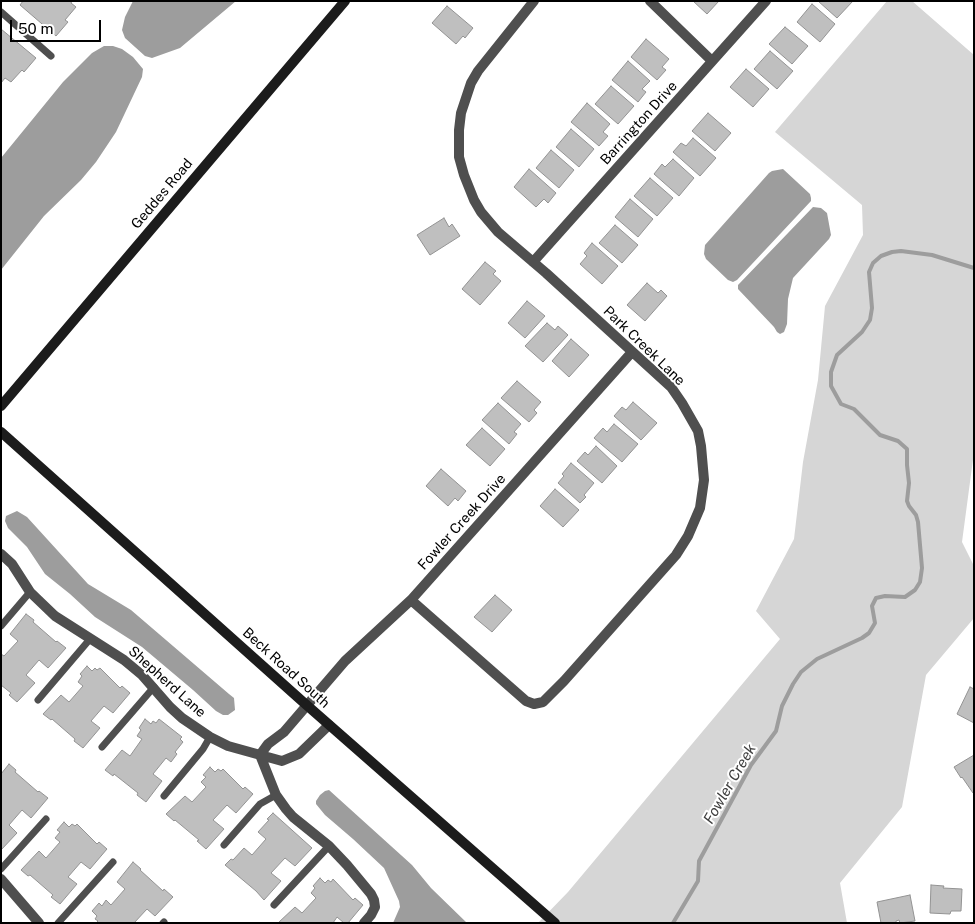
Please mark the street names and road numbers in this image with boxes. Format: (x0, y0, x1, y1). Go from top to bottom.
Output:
street label: Barrington Drive (597, 78, 681, 168)
street label: Geddes Road (128, 155, 196, 233)
street label: Park Creek Lane (600, 303, 688, 389)
street label: Fowler Creek Drive (415, 471, 509, 573)
street label: Beck Road South (239, 624, 333, 712)
street label: Shepherd Lane (125, 643, 209, 721)

